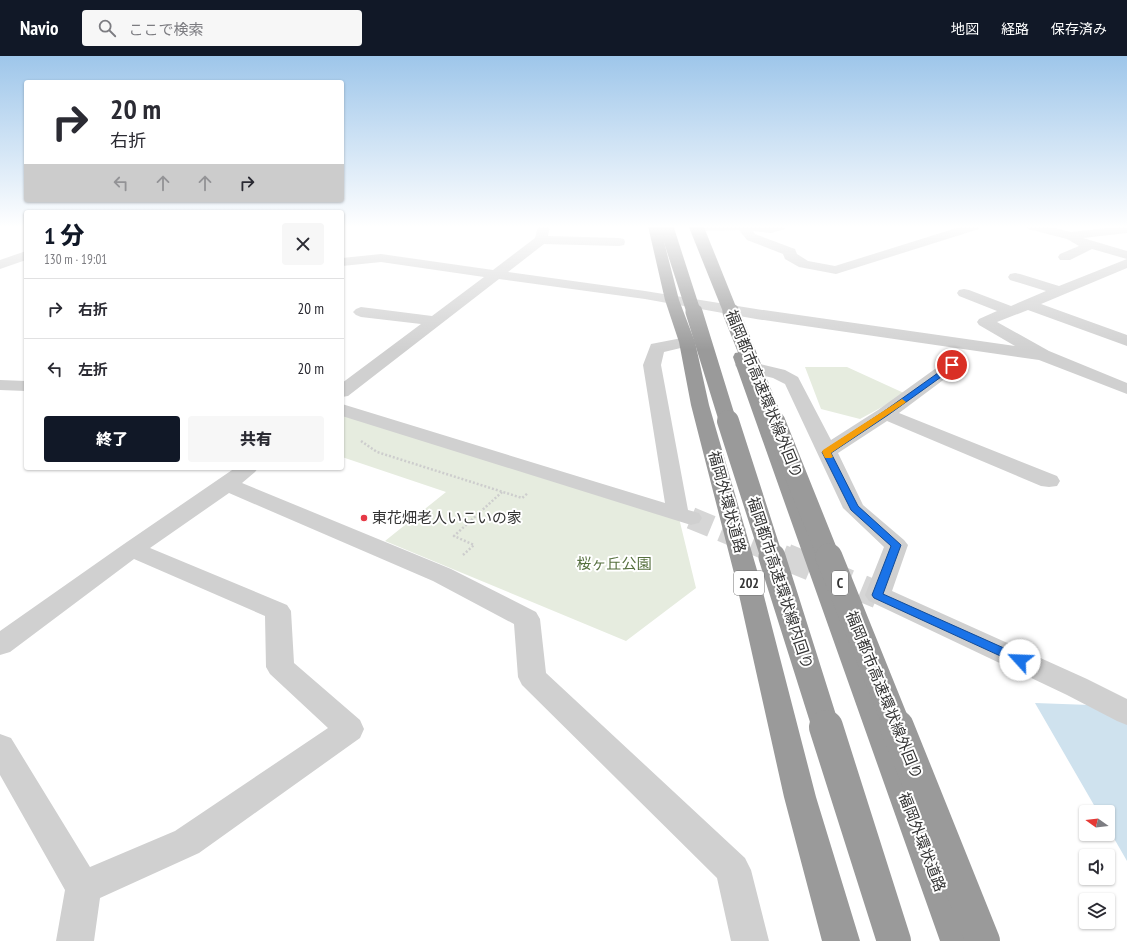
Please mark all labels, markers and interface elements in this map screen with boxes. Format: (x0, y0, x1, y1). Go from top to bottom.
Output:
search box (82, 10, 362, 46)
text: Navio (20, 16, 58, 40)
icon: search (96, 17, 118, 39)
text: ここで検索 (128, 20, 203, 39)
text: 地図 (951, 20, 979, 38)
text: 経路 (1001, 20, 1029, 38)
text: 保存済み (1051, 20, 1107, 38)
text: 20 m (110, 90, 161, 127)
icon: right (44, 96, 96, 148)
text: 右折 (110, 129, 146, 152)
icon: left (110, 172, 132, 194)
icon: ahead (152, 172, 174, 194)
icon: ahead (194, 172, 216, 194)
icon: right (236, 172, 258, 194)
text: 1 分 (44, 220, 84, 251)
button: close (282, 223, 324, 265)
text: 130 m · 19:01 (44, 251, 107, 268)
icon: right (44, 298, 66, 320)
text: 20 m (298, 299, 324, 318)
text: 右折 (78, 300, 108, 319)
street label: 福岡都市高速環状線外回り (722, 307, 807, 481)
pin (935, 348, 969, 382)
icon: arrive (941, 354, 963, 376)
icon: left (44, 358, 66, 380)
text: 20 m (298, 359, 324, 378)
text: 左折 (78, 360, 108, 379)
button: 終了 (44, 416, 180, 462)
button: 共有 (188, 416, 324, 462)
street label: 福岡外環状道路 (705, 449, 750, 555)
street label: 福岡都市高速環状線内回り (744, 494, 817, 671)
place label: 東花畑老人いこいの家 (372, 508, 522, 527)
marker: 東花畑老人いこいの家 (359, 513, 369, 523)
park label: 桜ヶ丘公園 (576, 554, 652, 573)
road number: 202 (734, 571, 764, 595)
road number: C (832, 571, 848, 595)
street label: 福岡都市高速環状線外回り (842, 608, 927, 782)
position arrow (999, 639, 1041, 681)
street label: 福岡外環状道路 (895, 789, 950, 894)
north arrow (1079, 805, 1115, 841)
map controls (1079, 805, 1115, 929)
button: sound (1079, 849, 1115, 885)
button: layers (1079, 893, 1115, 929)

